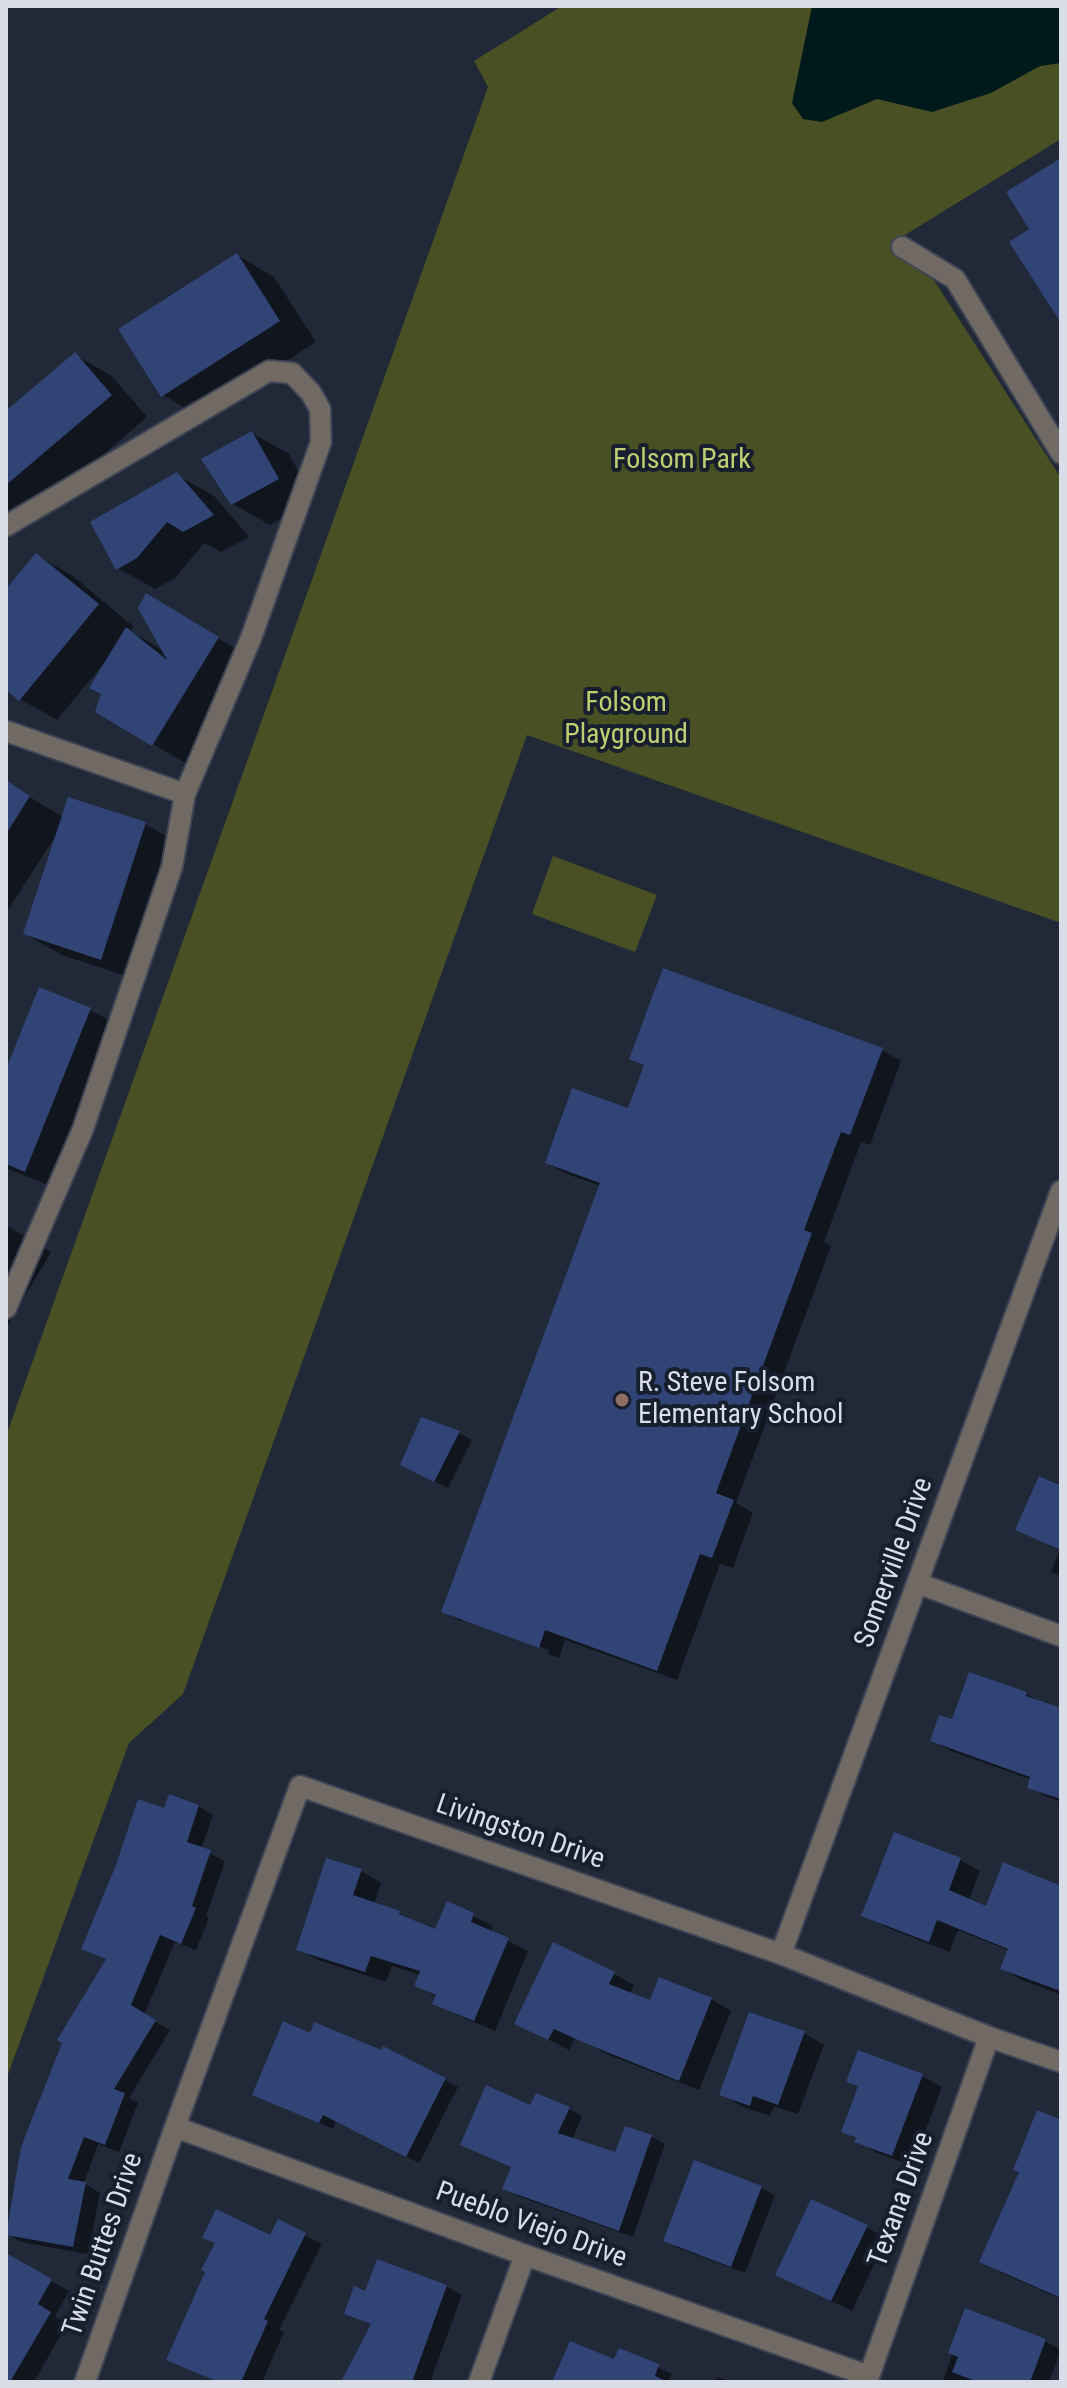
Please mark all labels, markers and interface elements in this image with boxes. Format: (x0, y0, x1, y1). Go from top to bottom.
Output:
park label: Folsom Park (613, 444, 751, 478)
park label: Folsom Playground (564, 687, 688, 753)
place label: R. Steve Folsom Elementary School (638, 1367, 843, 1433)
marker: R. Steve Folsom Elementary School (613, 1391, 631, 1409)
street label: Somerville Drive (849, 1474, 941, 1652)
street label: Livingston Drive (431, 1788, 609, 1878)
street label: Texana Drive (862, 2128, 942, 2272)
street label: Twin Buttes Drive (57, 2149, 151, 2341)
street label: Pueblo Viejo Drive (431, 2176, 631, 2276)

